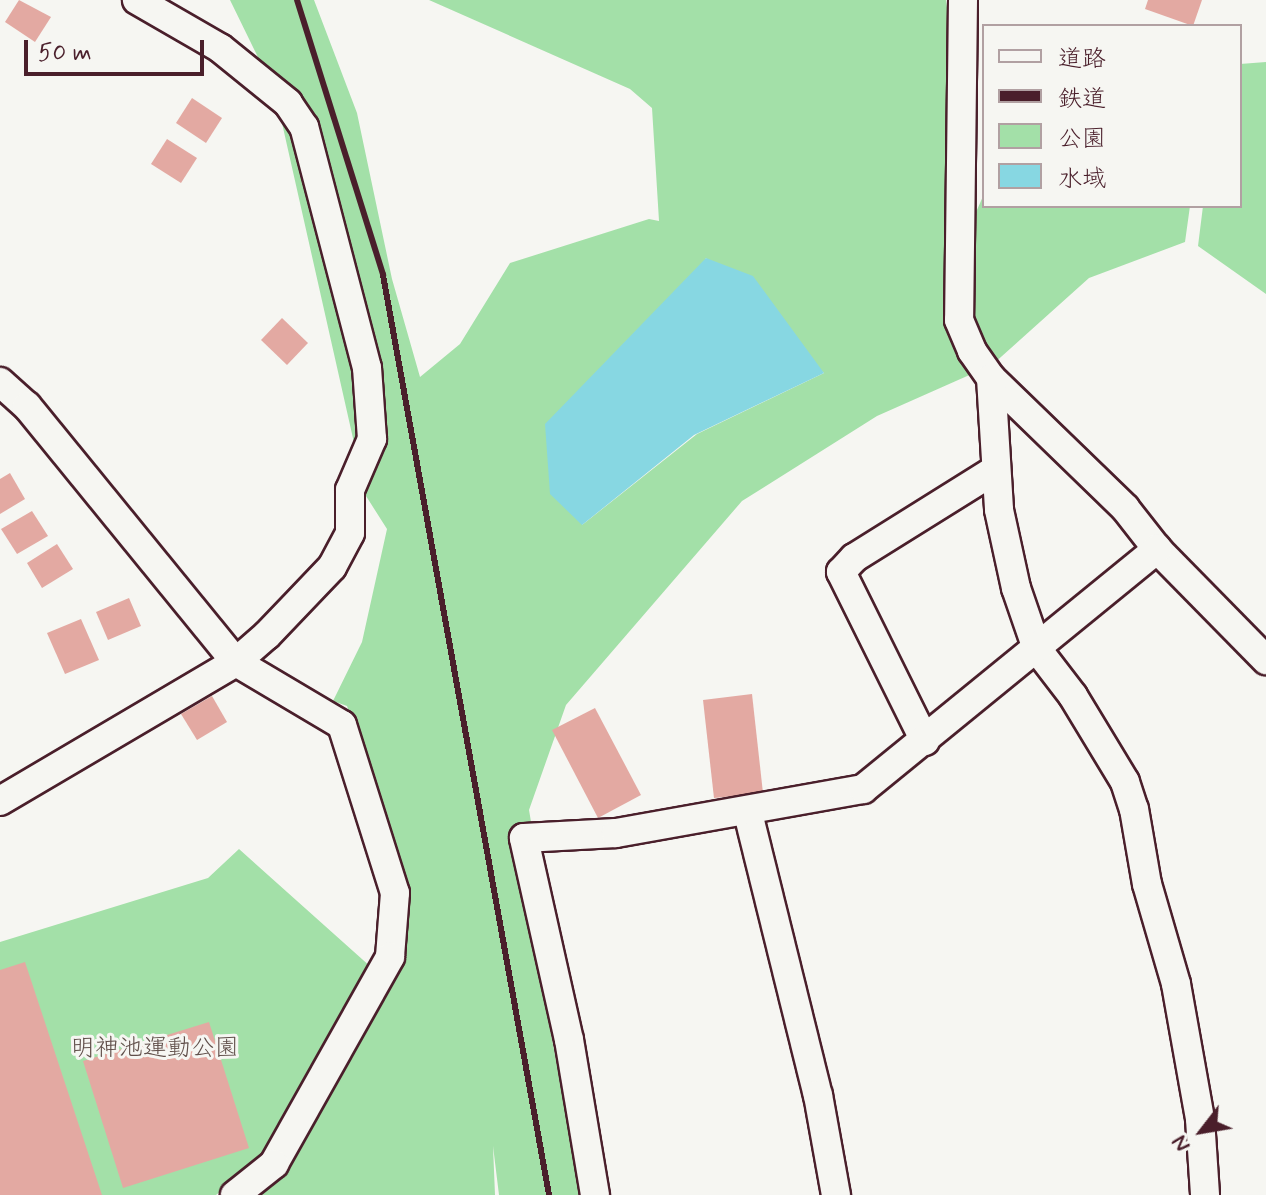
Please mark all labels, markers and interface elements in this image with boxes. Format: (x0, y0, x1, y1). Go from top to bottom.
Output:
scale bar (28, 24, 208, 74)
legend (982, 24, 1242, 208)
text: 50 m (38, 38, 92, 69)
text: 道路 (1058, 44, 1106, 75)
text: 鉄道 (1058, 84, 1106, 115)
text: 公園 (1058, 124, 1106, 155)
text: 水域 (1058, 164, 1106, 195)
park label: 明神池運動公園 (71, 1035, 239, 1063)
north arrow (1162, 1091, 1242, 1171)
text: N (1166, 1130, 1197, 1157)

